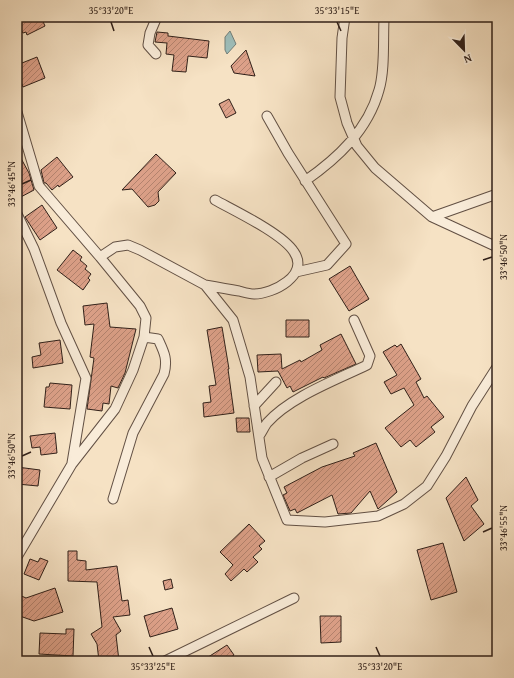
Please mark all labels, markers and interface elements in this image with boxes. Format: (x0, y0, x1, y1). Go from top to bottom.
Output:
text: 35°33'20"E (89, 3, 133, 18)
text: 35°33'15"E (315, 3, 359, 18)
north arrow (444, 30, 484, 70)
text: N (461, 50, 474, 68)
text: 33°46'45"N (4, 161, 19, 207)
text: 33°46'50"N (496, 234, 511, 280)
text: 33°46'50"N (4, 433, 19, 479)
text: 33°46'55"N (496, 505, 511, 551)
text: 35°33'25"E (131, 659, 175, 674)
text: 35°33'20"E (358, 659, 402, 674)

